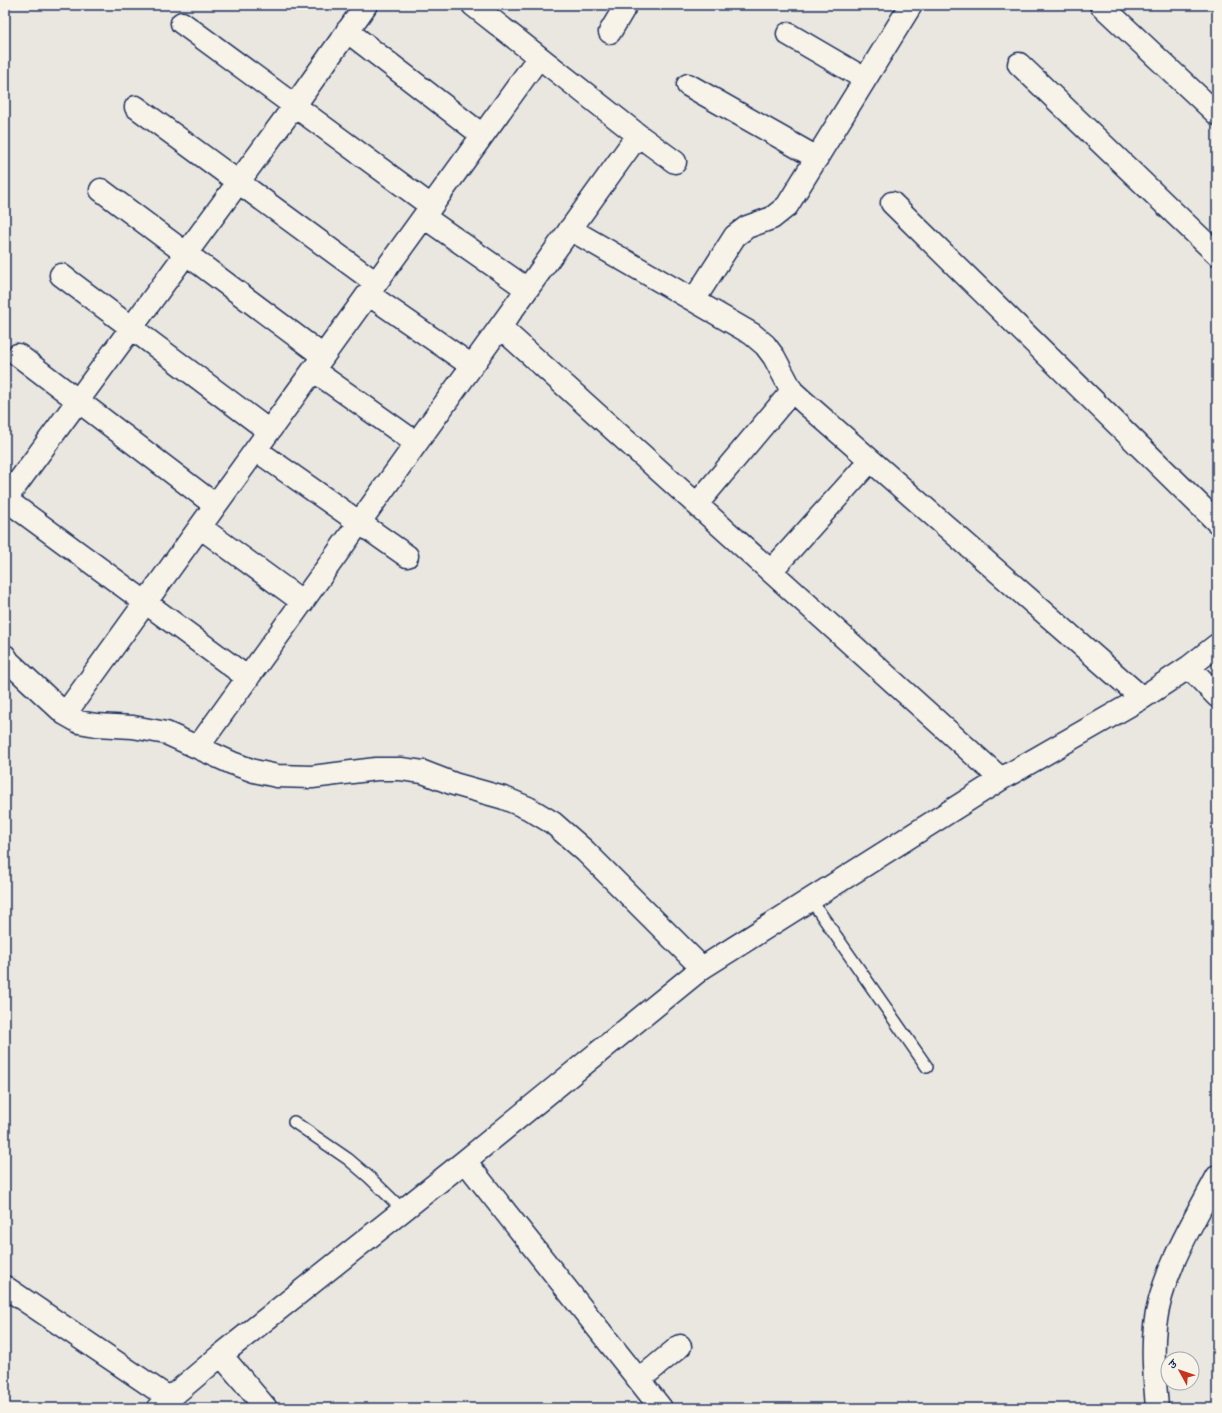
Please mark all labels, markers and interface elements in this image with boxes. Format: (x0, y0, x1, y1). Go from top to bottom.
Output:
north arrow (1160, 1351, 1200, 1391)
text: उ (1164, 1355, 1184, 1374)

